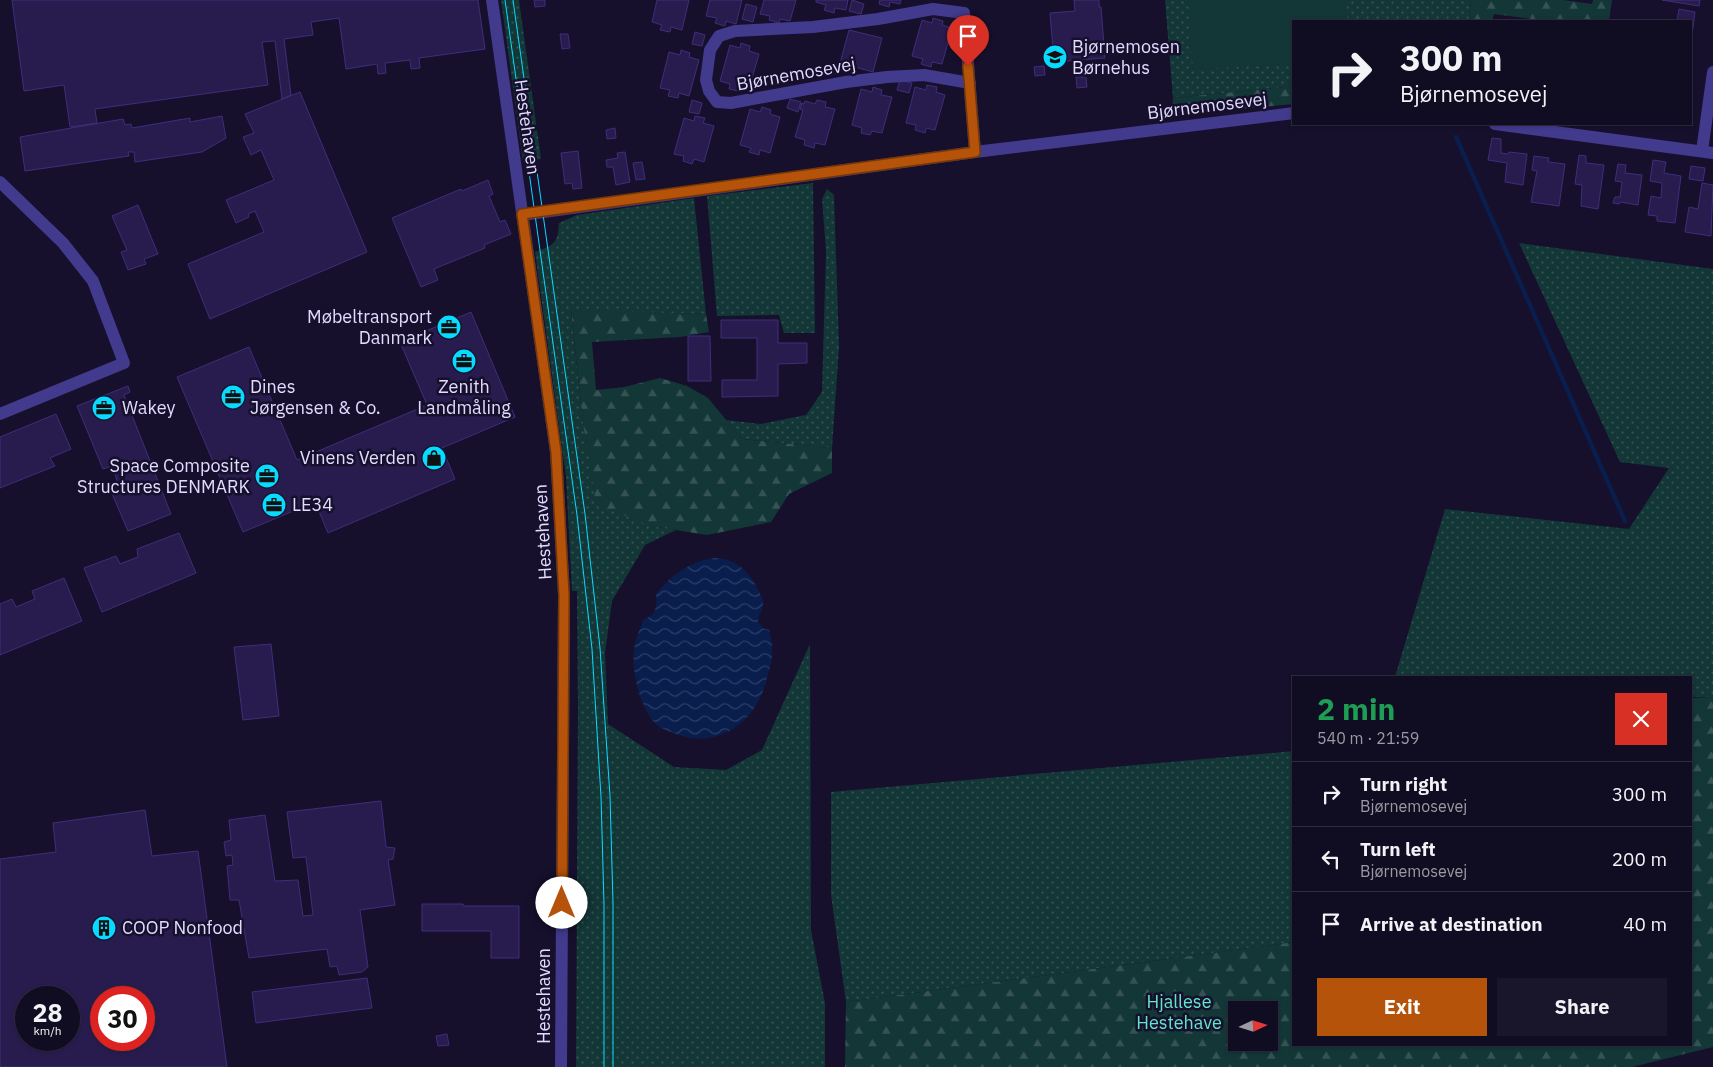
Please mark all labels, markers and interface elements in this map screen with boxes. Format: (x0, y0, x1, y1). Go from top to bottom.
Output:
pin (947, 15, 989, 66)
icon: arrive (954, 22, 982, 50)
place label: Bjørnemosen Børnehus (1072, 35, 1180, 79)
text: 300 m (1400, 35, 1503, 81)
icon: right (1317, 40, 1382, 105)
school or university icon: Bjørnemosen Børnehus (1042, 44, 1068, 70)
street label: Bjørnemosevej (735, 52, 857, 95)
street label: Hestehaven (509, 78, 546, 176)
text: Bjørnemosevej (1400, 79, 1547, 108)
street label: Bjørnemosevej (1146, 87, 1268, 124)
place label: Møbeltransport Danmark (307, 305, 433, 349)
office icon: Møbeltransport Danmark (436, 314, 462, 340)
office icon: Zenith Landmåling (451, 348, 477, 374)
place label: Dines Jørgensen & Co. (250, 375, 381, 419)
place label: Zenith Landmåling (417, 375, 511, 419)
office icon: Dines Jørgensen & Co. (220, 384, 246, 410)
office icon: Wakey (91, 395, 117, 421)
place label: Wakey (122, 396, 175, 419)
shop icon: Vinens Verden (421, 445, 447, 471)
place label: Vinens Verden (300, 446, 416, 469)
place label: Space Composite Structures DENMARK (77, 454, 251, 498)
office icon: Space Composite Structures DENMARK (254, 463, 280, 489)
street label: Hestehaven (529, 484, 556, 581)
office icon: LE34 (261, 492, 287, 518)
place label: LE34 (292, 493, 333, 516)
text: 2 min (1317, 689, 1395, 728)
button: close (1615, 693, 1667, 745)
text: 540 m · 21:59 (1317, 728, 1419, 748)
text: Turn right (1360, 772, 1447, 796)
icon: right (1317, 780, 1345, 808)
text: 300 m (1612, 782, 1667, 806)
text: Bjørnemosevej (1360, 796, 1467, 816)
text: Turn left (1360, 837, 1436, 861)
icon: left (1317, 845, 1345, 873)
text: 200 m (1612, 847, 1667, 871)
text: Bjørnemosevej (1360, 861, 1467, 881)
position arrow (535, 876, 587, 928)
icon: arrive (1317, 910, 1345, 938)
text: Arrive at destination (1360, 912, 1543, 936)
text: 40 m (1623, 912, 1667, 936)
building icon: COOP Nonfood (91, 915, 117, 941)
place label: COOP Nonfood (122, 916, 243, 939)
street label: Hestehaven (532, 948, 555, 1044)
button: Exit (1317, 978, 1487, 1036)
button: Share (1497, 978, 1667, 1036)
speed limit sign: 30 (90, 986, 155, 1051)
park label: Hjallese Hestehave (1136, 990, 1222, 1034)
text: 28 (32, 996, 63, 1029)
north arrow (1228, 1001, 1278, 1051)
map controls (1228, 1001, 1278, 1051)
text: km/h (33, 1023, 62, 1038)

